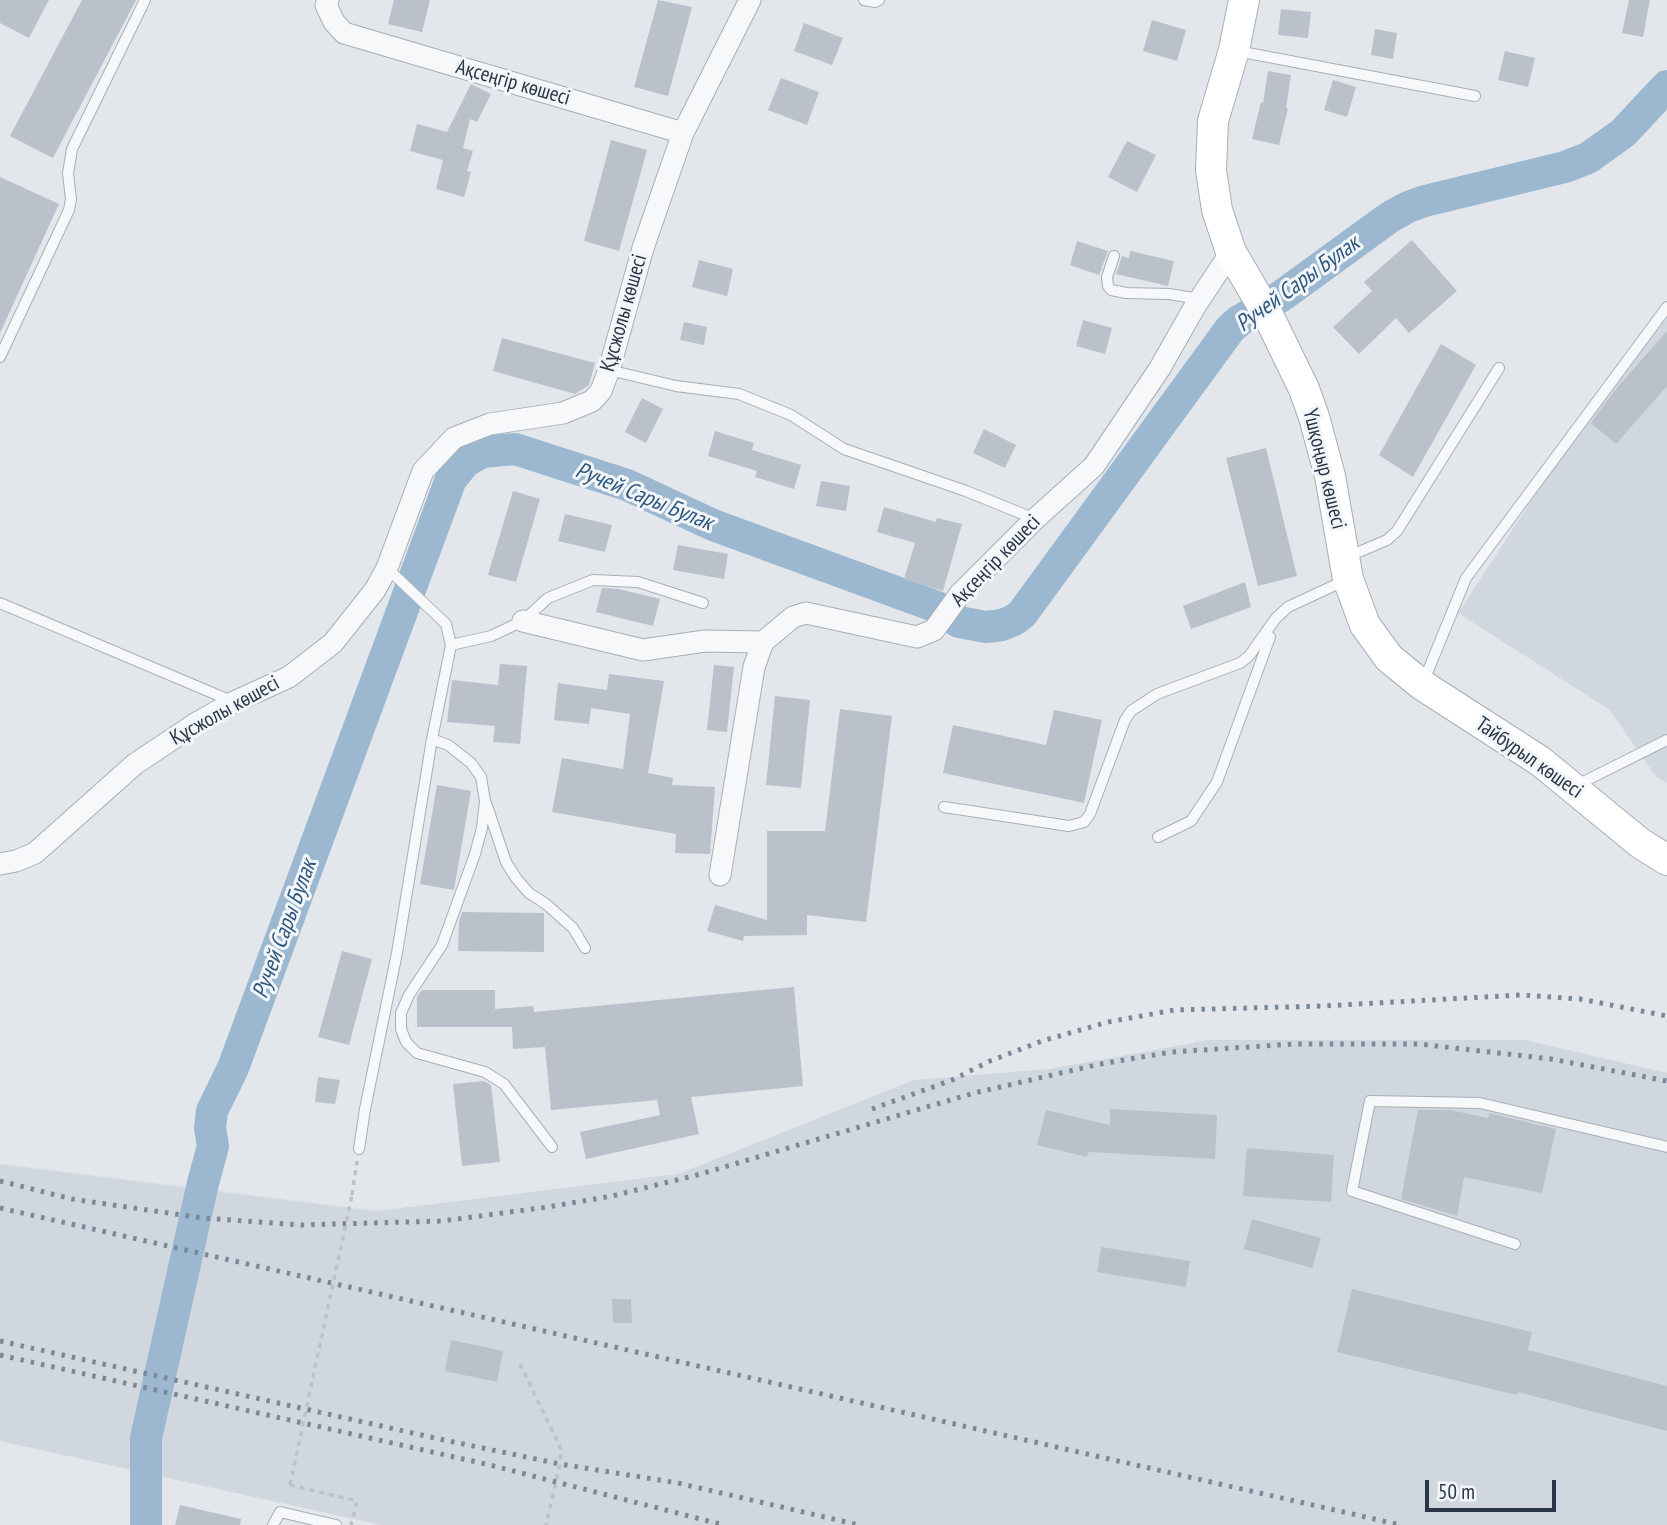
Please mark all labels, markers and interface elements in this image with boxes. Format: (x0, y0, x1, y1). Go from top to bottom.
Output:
street label: Ақсеңгір көшесі (453, 55, 573, 111)
water label: Ручей Сары Булак (1231, 230, 1365, 338)
street label: Құсжолы көшесі (595, 251, 653, 375)
street label: Үшқоңыр көшесі (1297, 406, 1351, 532)
water label: Ручей Сары Булак (571, 457, 717, 537)
street label: Ақсеңгір көшесі (946, 510, 1046, 612)
street label: Құсжолы көшесі (166, 671, 284, 751)
street label: Тайбурыл көшесі (1470, 712, 1588, 804)
water label: Ручей Сары Булак (247, 856, 323, 1002)
scale bar (1429, 1466, 1560, 1510)
text: 50 m (1438, 1478, 1475, 1505)

